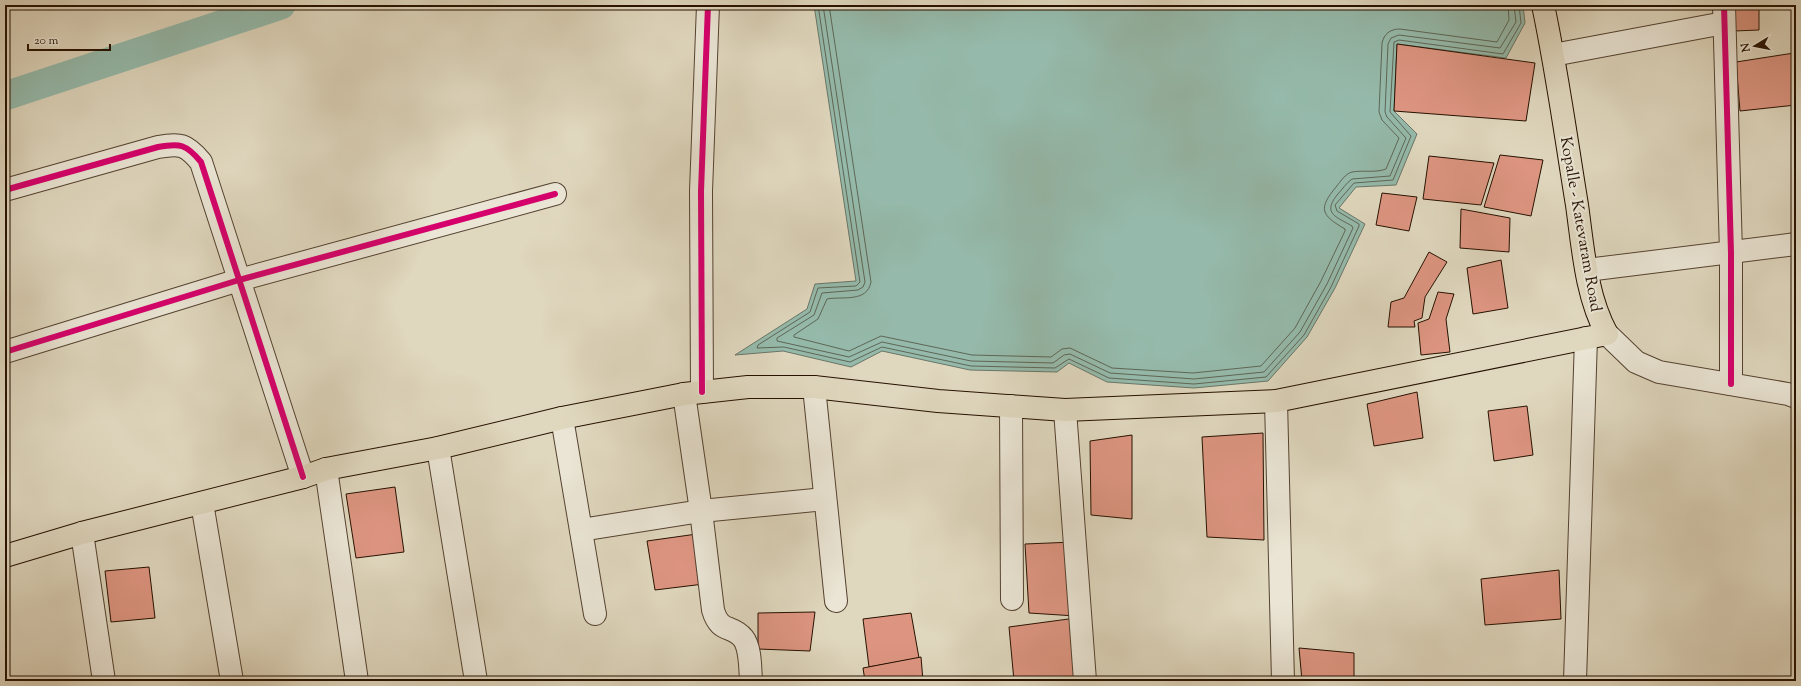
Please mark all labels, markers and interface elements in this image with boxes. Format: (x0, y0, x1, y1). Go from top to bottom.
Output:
scale bar (28, 26, 110, 52)
north arrow (1735, 26, 1775, 66)
text: 20 m (34, 32, 59, 50)
text: N (1737, 42, 1755, 54)
street label: Kopalle - Katevaram Road (1553, 135, 1606, 314)

